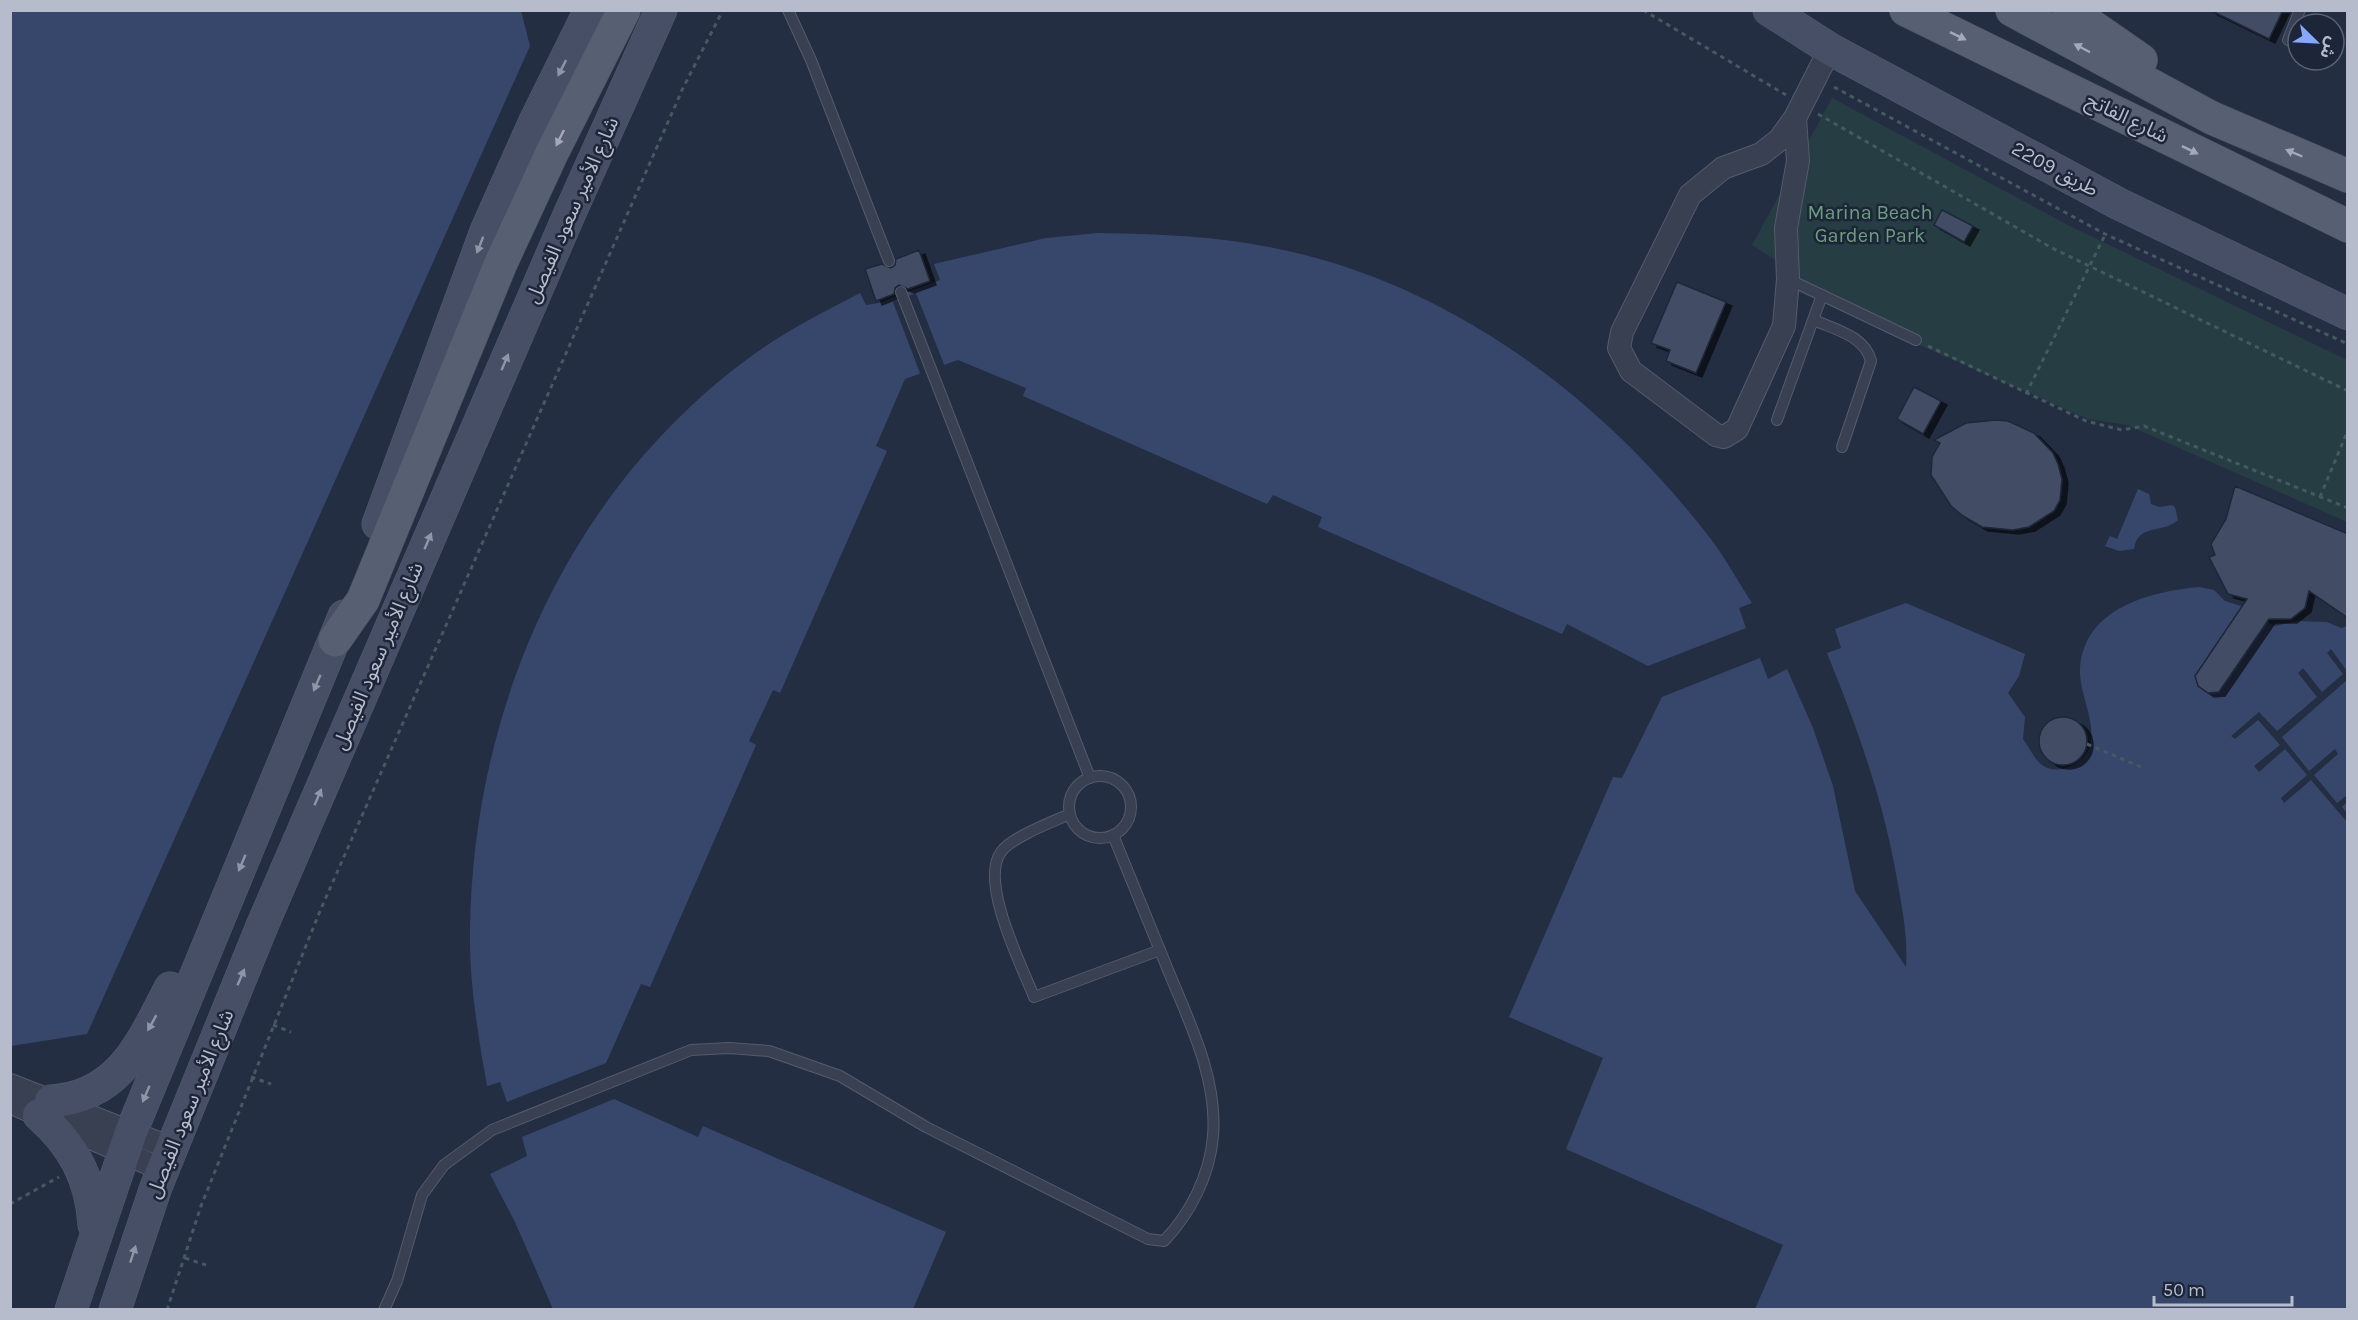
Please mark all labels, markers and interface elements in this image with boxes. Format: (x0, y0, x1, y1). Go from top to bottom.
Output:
north arrow (2286, 12, 2346, 72)
one-way arrow (1950, 32, 1967, 41)
text: ش (2316, 34, 2342, 62)
one-way arrow (2073, 43, 2090, 53)
one-way arrow (557, 59, 566, 76)
street label: شارع الفاتح (2081, 88, 2172, 150)
street label: شارع الأمير سعود الفيصل (521, 113, 626, 308)
one-way arrow (555, 129, 564, 146)
street label: طريق 2209 (2007, 137, 2102, 202)
one-way arrow (2182, 145, 2199, 154)
one-way arrow (2284, 148, 2302, 158)
park label: Marina Beach Garden Park (1807, 201, 1933, 247)
one-way arrow (475, 236, 485, 254)
one-way arrow (501, 354, 510, 371)
one-way arrow (423, 532, 433, 550)
street label: شارع الأمير سعود الفيصل (328, 559, 431, 754)
one-way arrow (312, 675, 322, 693)
one-way arrow (313, 789, 322, 806)
one-way arrow (237, 855, 247, 873)
one-way arrow (236, 967, 246, 985)
street label: شارع الأمير سعود الفيصل (142, 1006, 241, 1203)
one-way arrow (147, 1015, 157, 1032)
one-way arrow (141, 1085, 150, 1103)
one-way arrow (129, 1245, 139, 1263)
scale bar (2154, 1269, 2292, 1307)
text: 50 m (2163, 1279, 2205, 1301)

